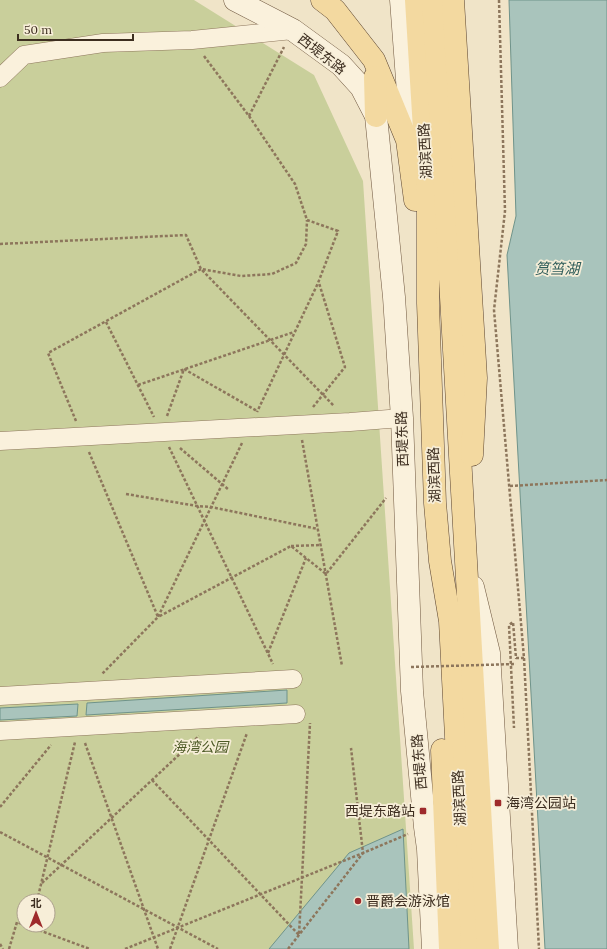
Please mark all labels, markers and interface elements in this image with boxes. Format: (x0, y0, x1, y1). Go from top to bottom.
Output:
scale bar (18, 16, 133, 42)
text: 50 m (24, 22, 52, 37)
street label: 西堤东路 (294, 30, 350, 78)
street label: 湖滨西路 (415, 123, 435, 179)
water label: 筼筜湖 (534, 259, 581, 278)
street label: 西堤东路 (392, 411, 412, 467)
street label: 湖滨西路 (424, 447, 444, 503)
street label: 西堤东路 (408, 733, 430, 791)
park label: 海湾公园 (172, 738, 230, 756)
street label: 湖滨西路 (449, 770, 469, 826)
place label: 海湾公园站 (506, 794, 576, 812)
marker: 海湾公园站 (493, 798, 503, 808)
place label: 西堤东路站 (345, 802, 415, 820)
marker: 西堤东路站 (418, 806, 428, 816)
place label: 晋爵会游泳馆 (366, 892, 450, 910)
north arrow (16, 893, 56, 933)
text: 北 (31, 896, 42, 910)
marker: 晋爵会游泳馆 (353, 896, 363, 906)

